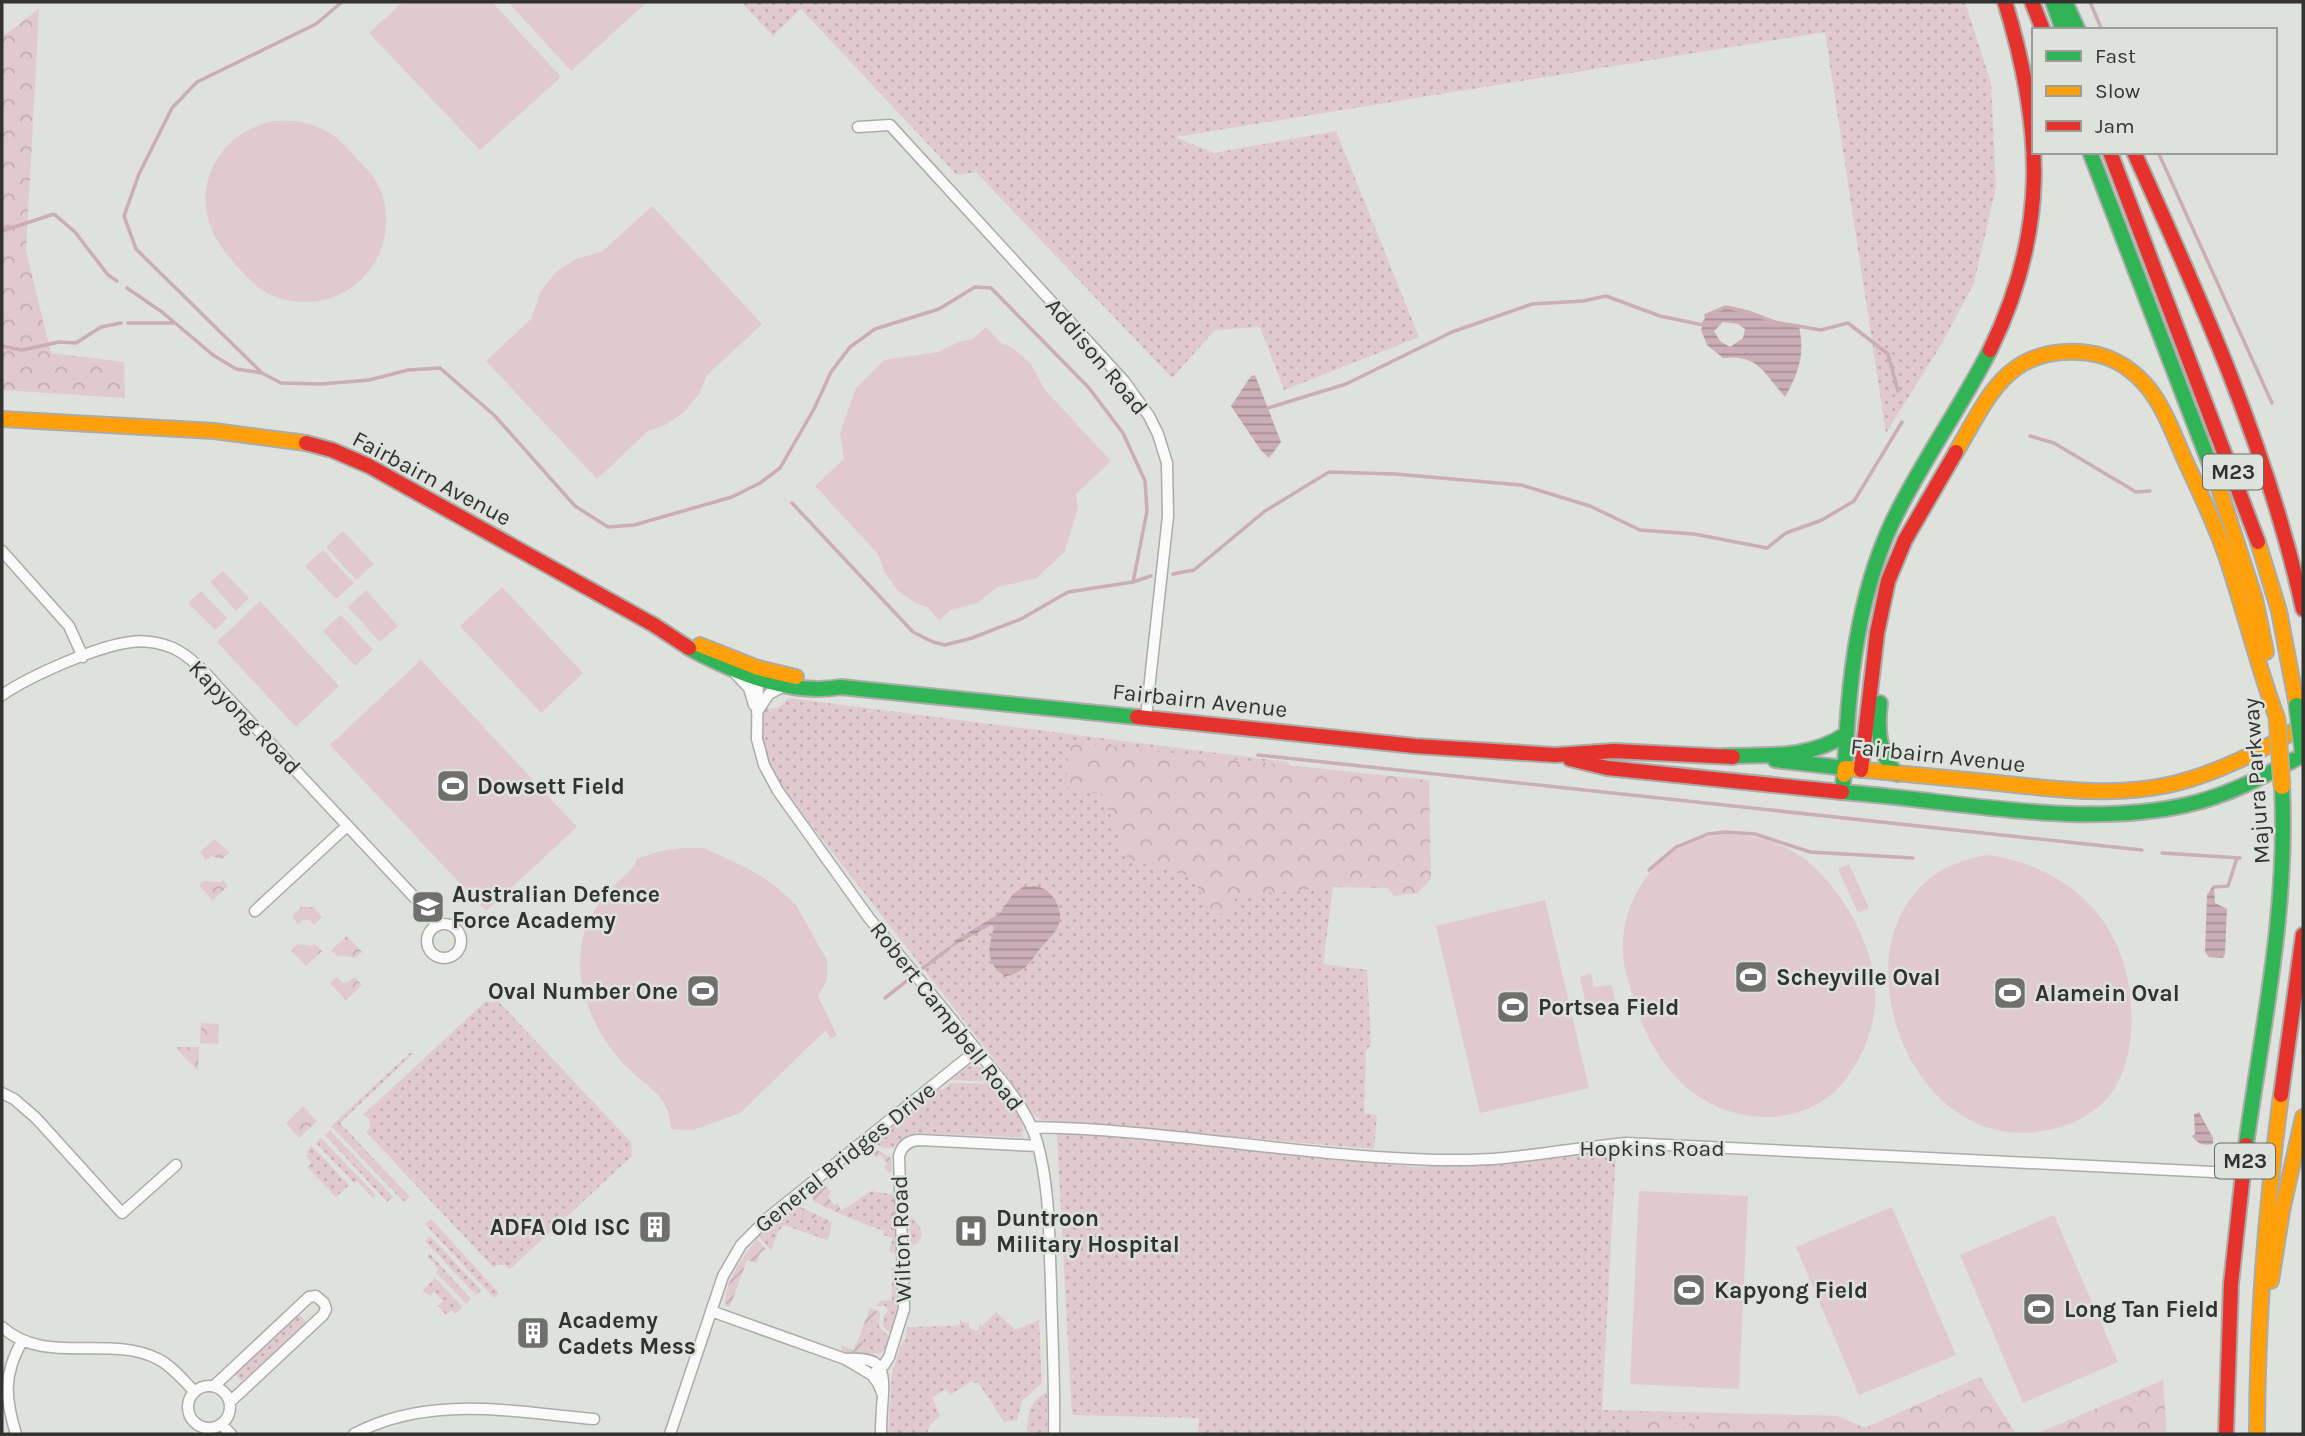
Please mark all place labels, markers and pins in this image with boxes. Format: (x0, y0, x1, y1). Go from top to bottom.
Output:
sports icon: Dowsett Field (434, 767, 472, 805)
place label: Dowsett Field (477, 773, 625, 800)
place label: Australian Defence Force Academy (452, 881, 660, 934)
school or university icon: Australian Defence Force Academy (409, 888, 447, 926)
sports icon: Scheyville Oval (1732, 958, 1770, 996)
place label: Scheyville Oval (1776, 964, 1941, 991)
sports icon: Oval Number One (684, 972, 722, 1010)
sports icon: Alamein Oval (1991, 974, 2029, 1012)
place label: Oval Number One (488, 978, 678, 1005)
place label: Alamein Oval (2035, 980, 2180, 1007)
sports icon: Portsea Field (1494, 988, 1532, 1026)
place label: Portsea Field (1538, 994, 1680, 1021)
place label: Duntroon Military Hospital (996, 1205, 1180, 1258)
building icon: ADFA Old ISC (636, 1208, 674, 1246)
hospital icon: Duntroon Military Hospital (952, 1212, 990, 1250)
place label: ADFA Old ISC (490, 1214, 630, 1241)
sports icon: Kapyong Field (1670, 1271, 1708, 1309)
place label: Kapyong Field (1714, 1277, 1868, 1304)
sports icon: Long Tan Field (2020, 1290, 2058, 1328)
place label: Long Tan Field (2064, 1296, 2219, 1323)
place label: Academy Cadets Mess (558, 1307, 696, 1360)
building icon: Academy Cadets Mess (514, 1314, 552, 1352)

